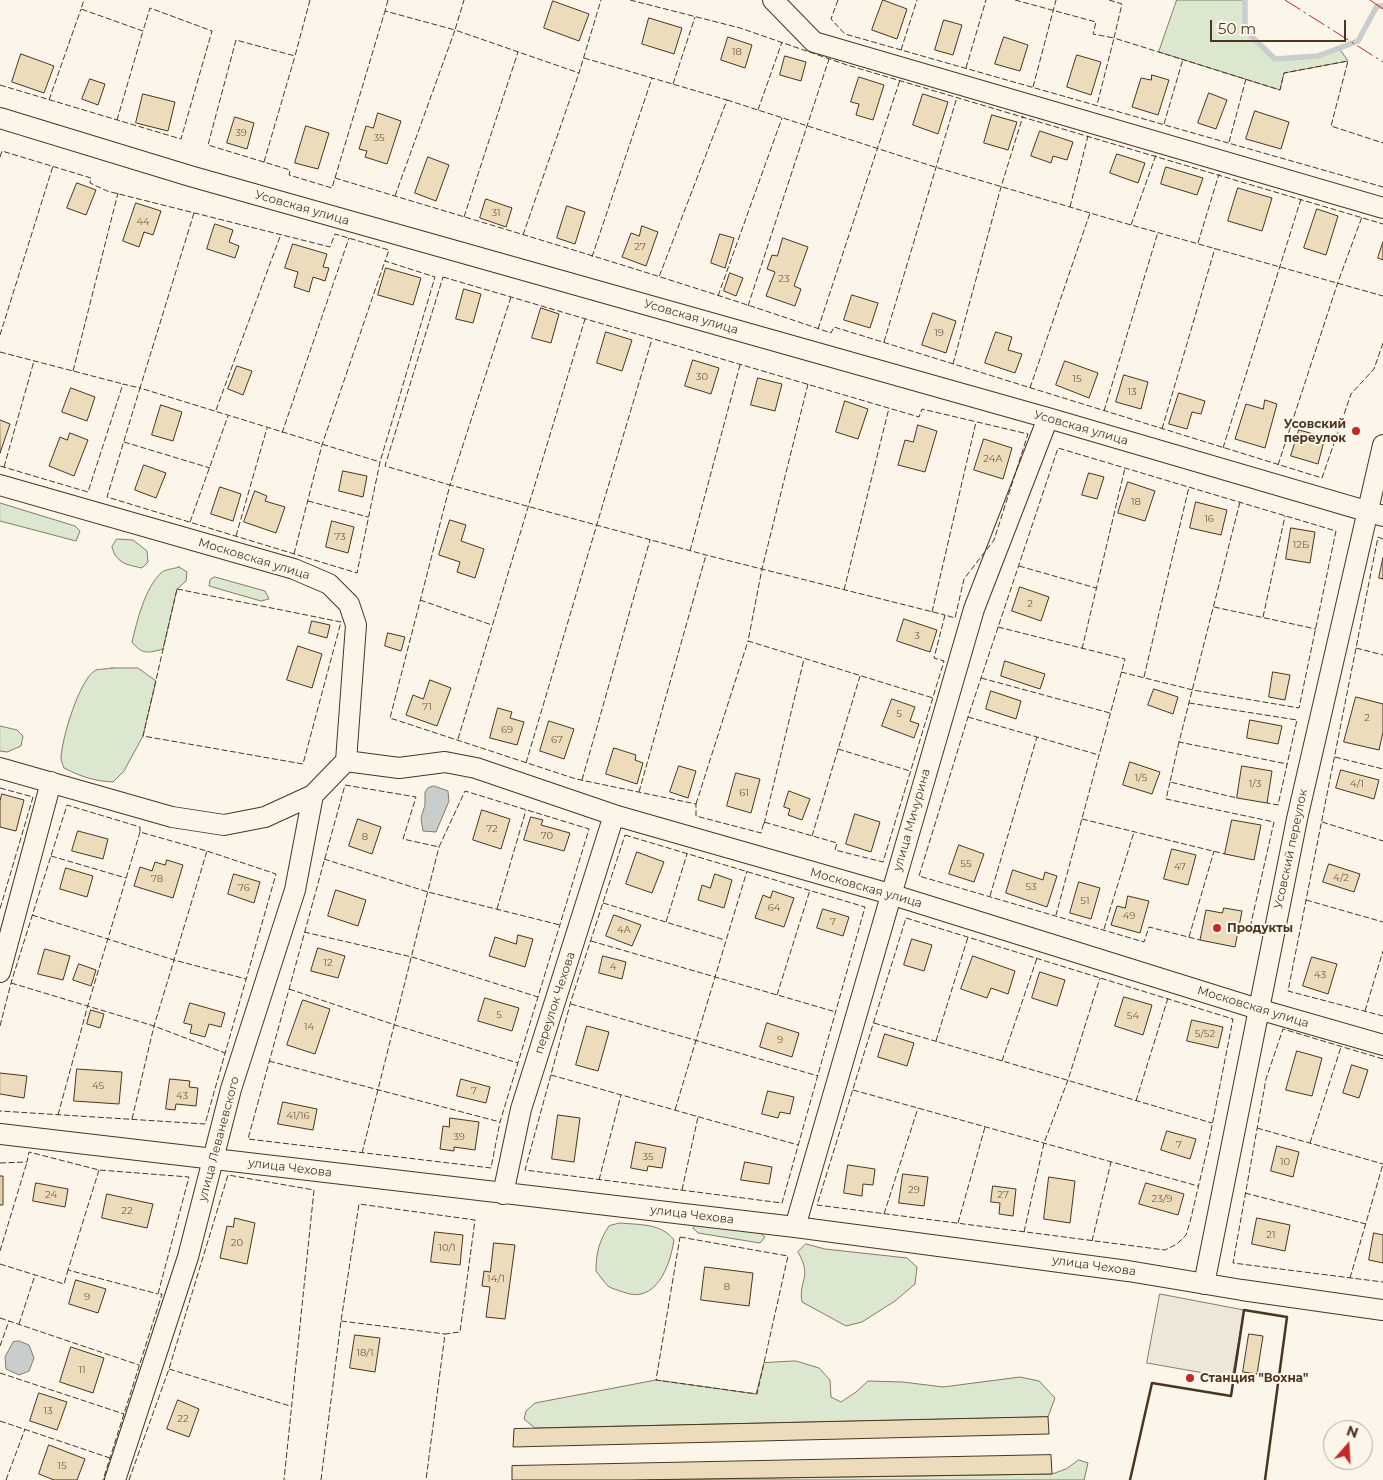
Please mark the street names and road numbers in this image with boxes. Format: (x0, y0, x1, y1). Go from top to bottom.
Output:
street label: Усовская улица (253, 188, 351, 228)
street label: Усовская улица (642, 297, 740, 337)
street label: Усовская улица (1032, 408, 1130, 448)
street label: Московская улица (196, 535, 312, 583)
street label: улица Мичурина (890, 767, 934, 873)
street label: Усовский переулок (1271, 788, 1311, 910)
street label: Московская улица (808, 865, 924, 911)
street label: переулок Чехова (532, 950, 578, 1056)
street label: Московская улица (1195, 983, 1311, 1031)
street label: улица Леваневского (195, 1075, 243, 1203)
street label: улица Чехова (247, 1156, 333, 1180)
street label: улица Чехова (649, 1203, 735, 1227)
street label: улица Чехова (1051, 1253, 1137, 1279)

